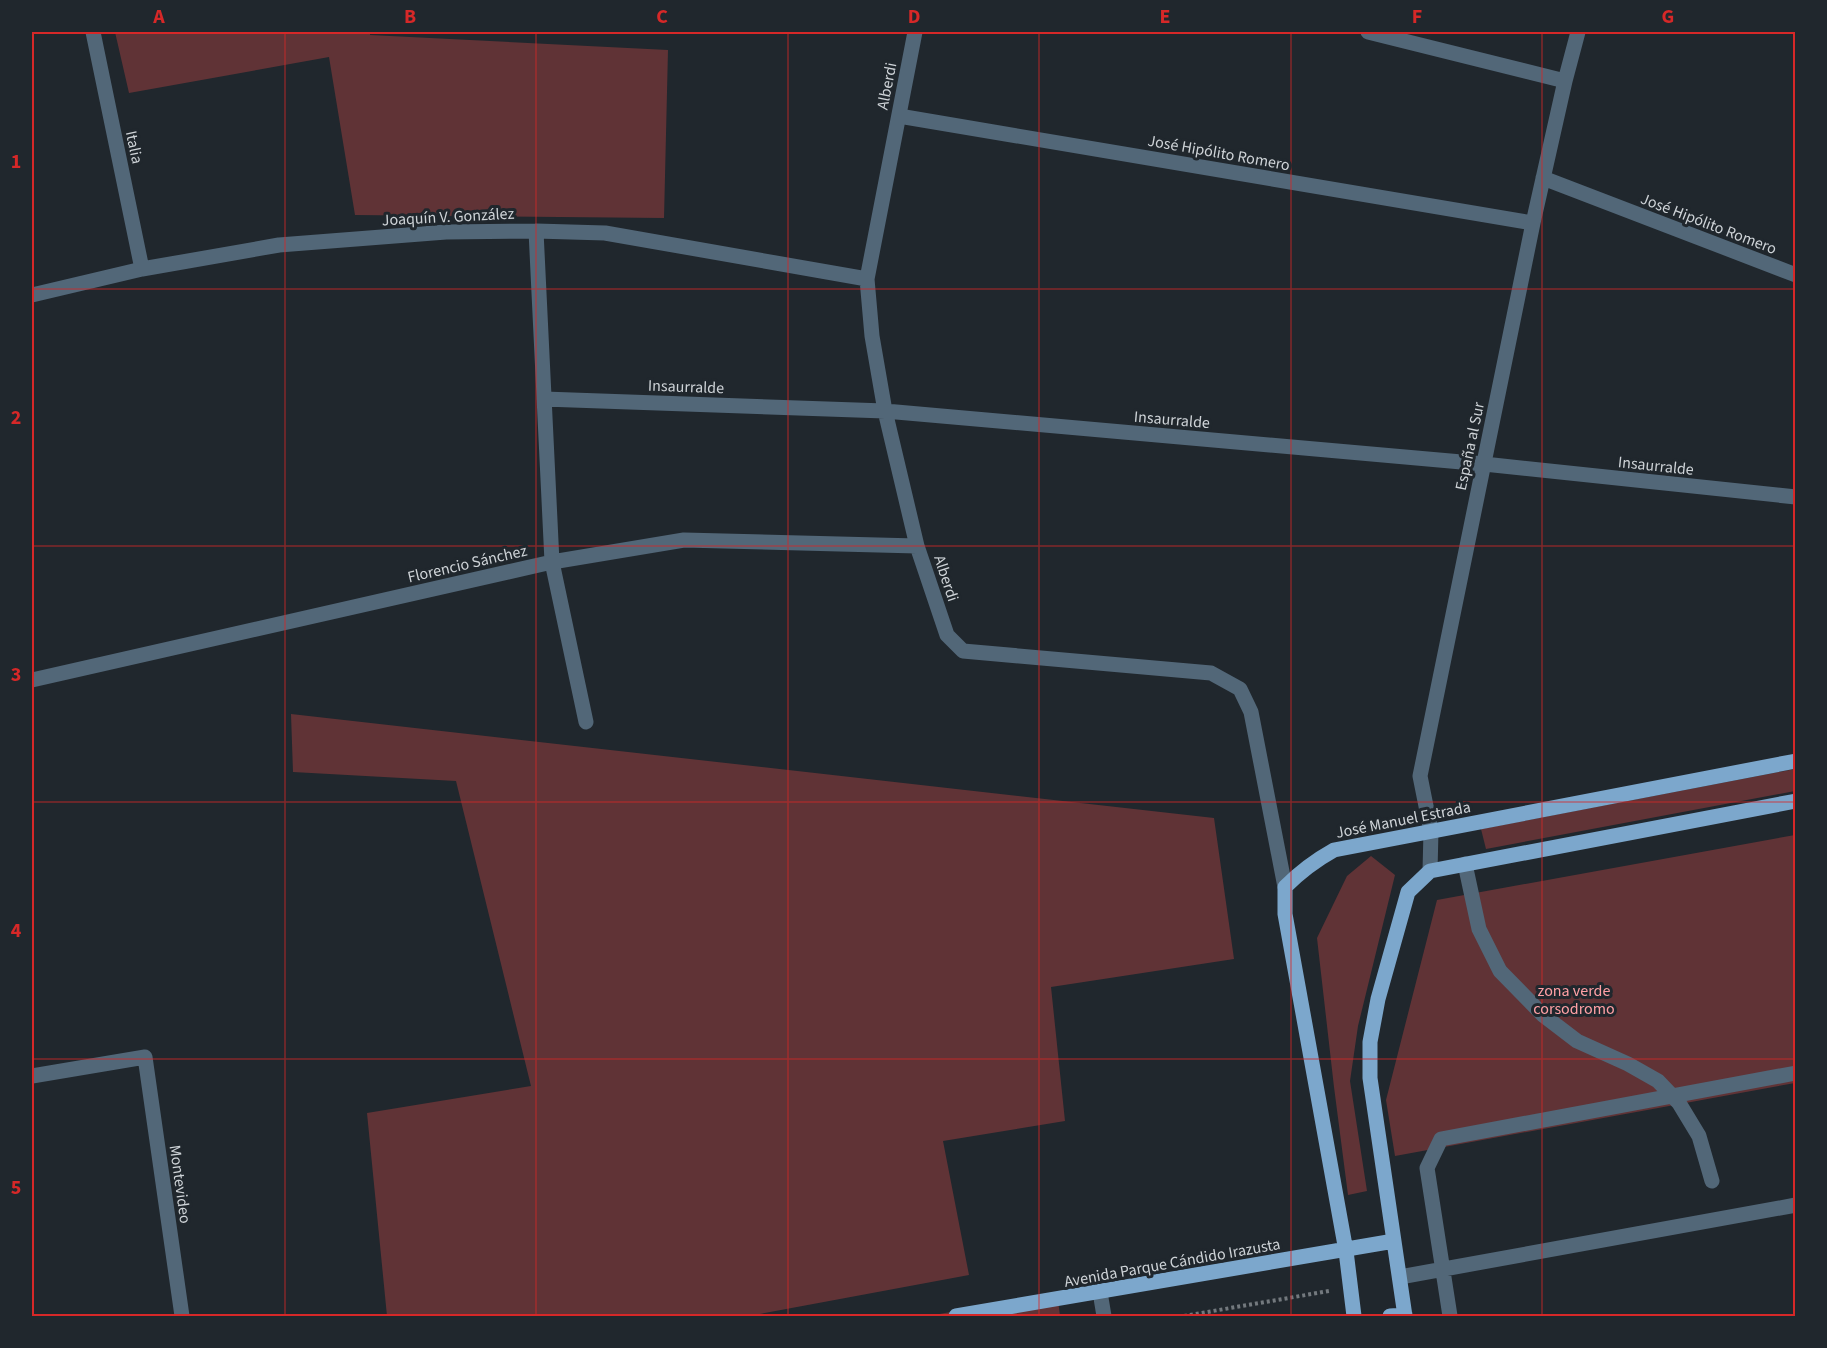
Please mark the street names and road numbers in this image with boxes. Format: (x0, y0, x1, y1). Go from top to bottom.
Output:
street label: Alberdi (872, 61, 902, 112)
street label: Italia (120, 129, 148, 166)
street label: José Hipólito Romero (1146, 130, 1292, 176)
street label: José Hipólito Romero (1637, 188, 1780, 260)
street label: Joaquín V. González (381, 203, 515, 231)
street label: Insaurralde (648, 375, 724, 399)
street label: España al Sur (1450, 399, 1490, 493)
street label: Insaurralde (1133, 406, 1211, 434)
street label: Insaurralde (1617, 451, 1695, 481)
street label: Florencio Sánchez (405, 539, 529, 588)
street label: Alberdi (928, 552, 964, 604)
street label: José Manuel Estrada (1334, 796, 1472, 844)
street label: Montevideo (164, 1143, 196, 1225)
street label: Avenida Parque Cándido Irazusta (1062, 1233, 1282, 1293)

